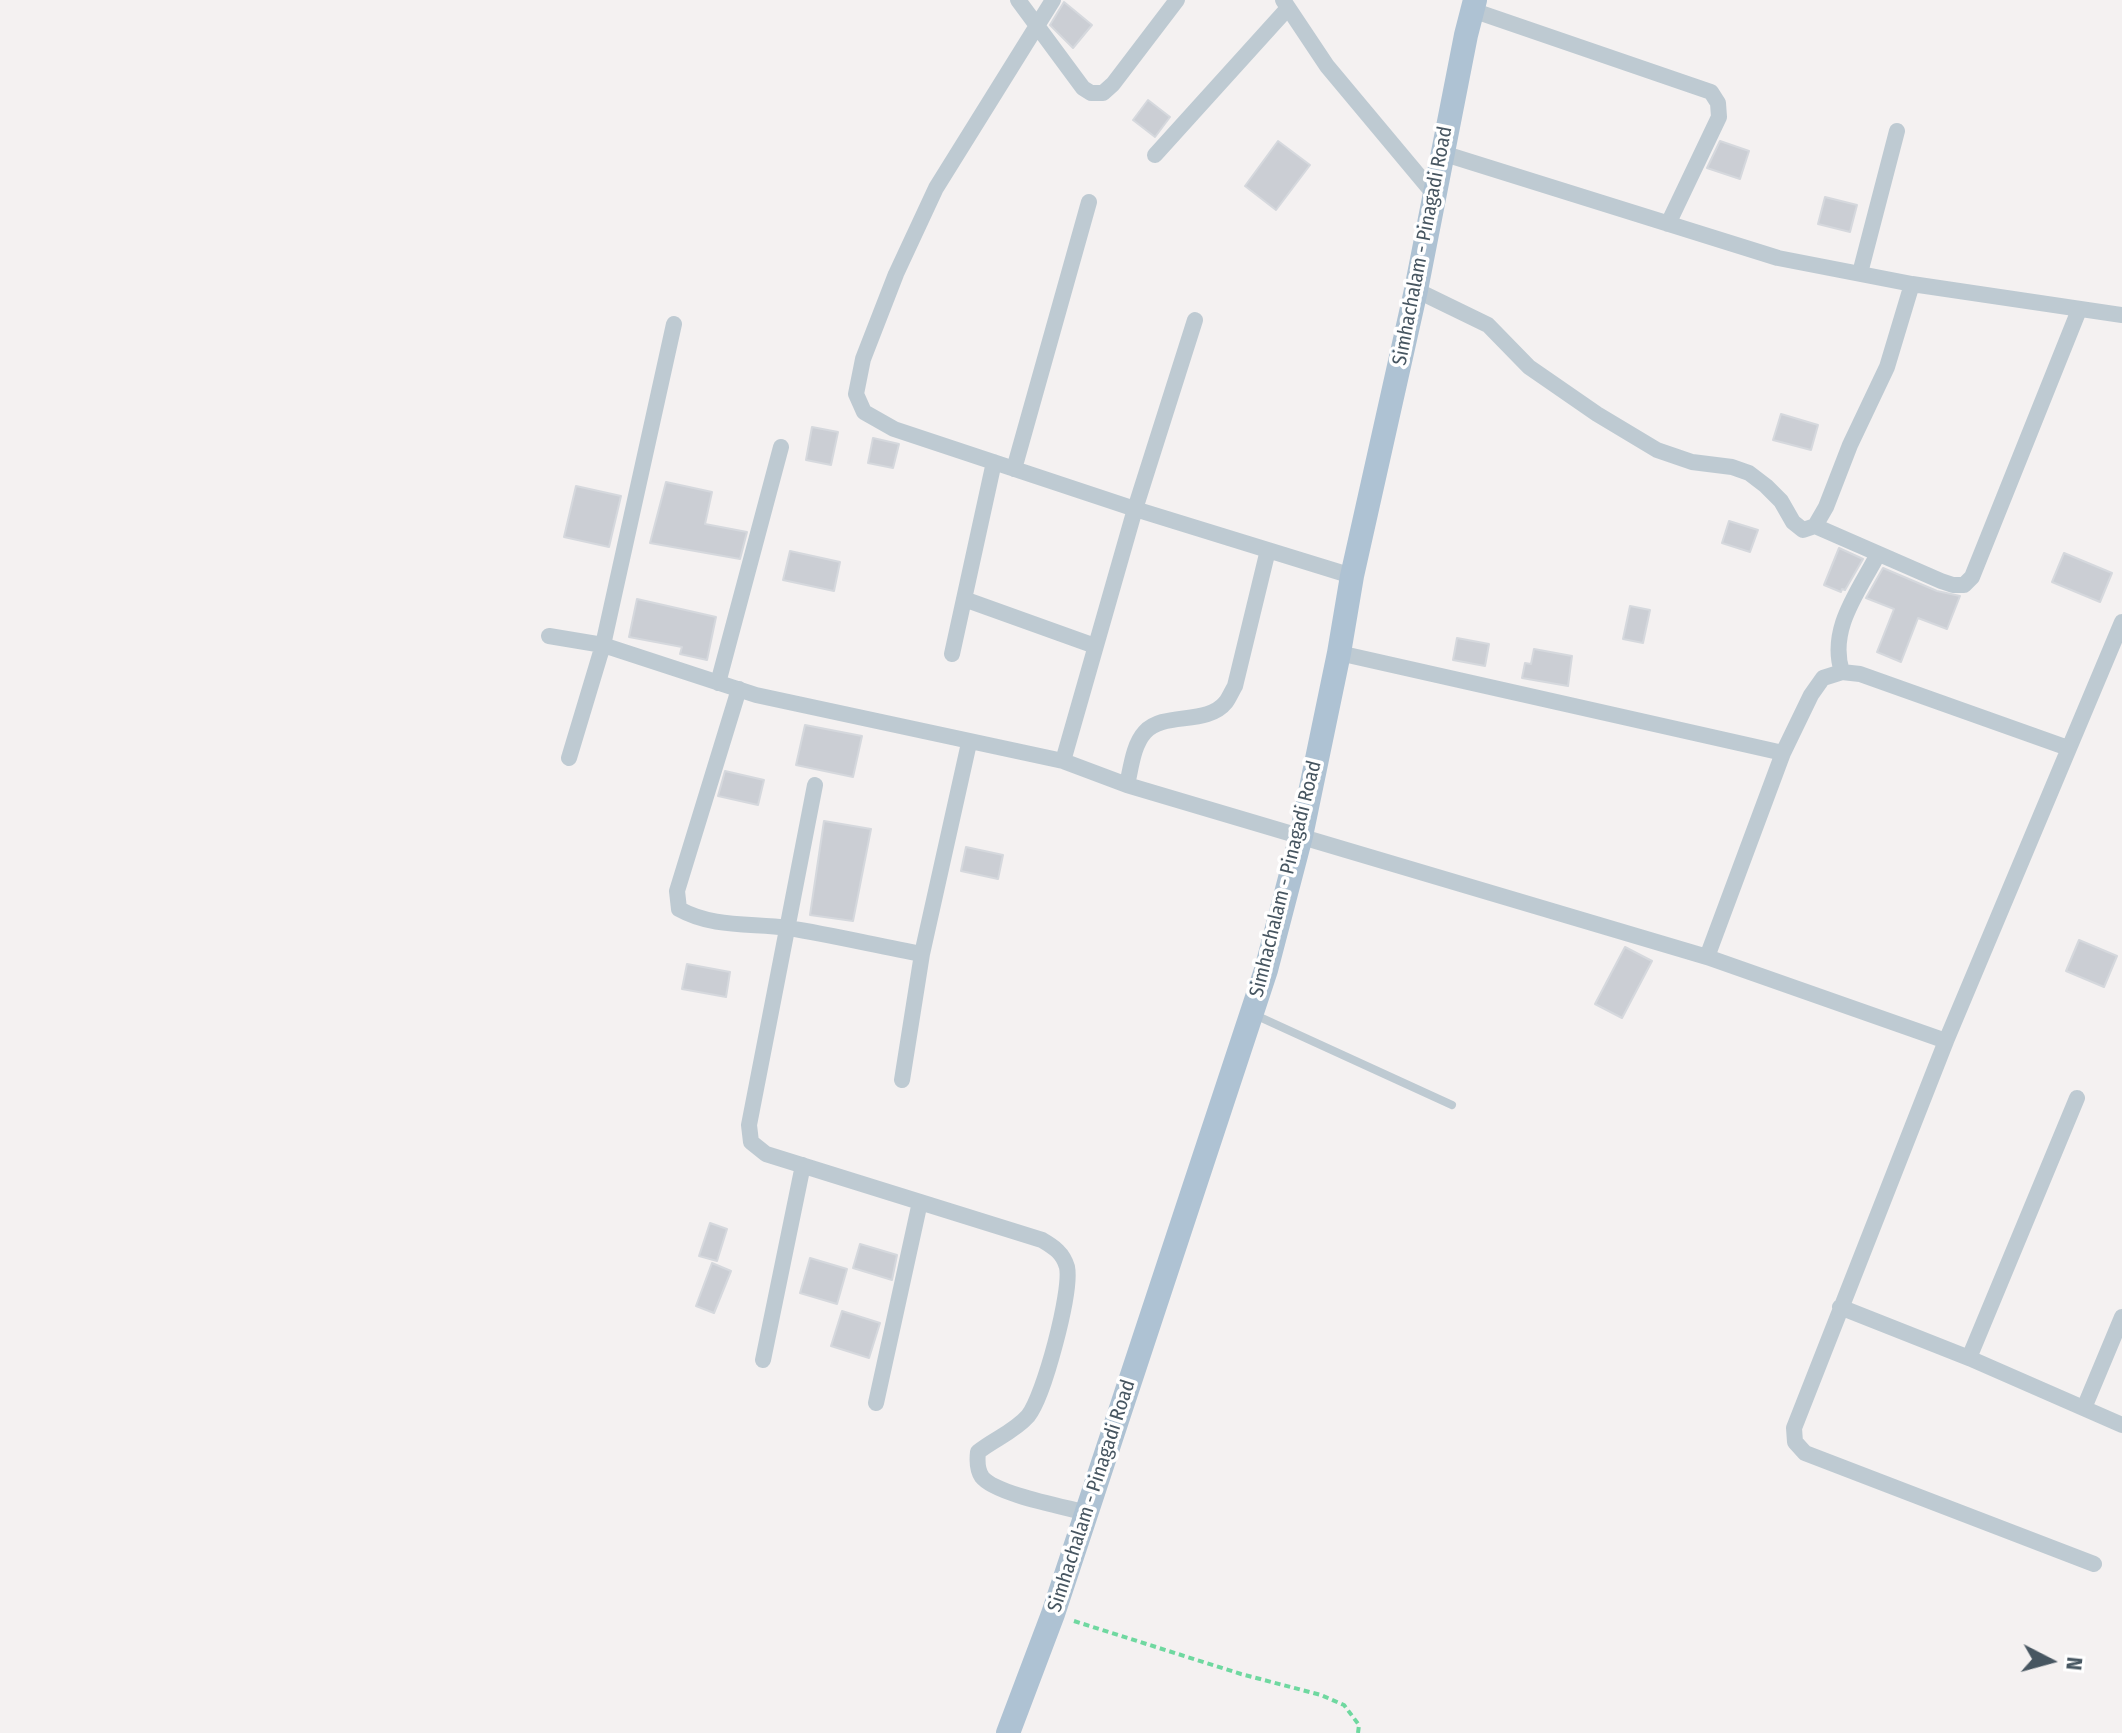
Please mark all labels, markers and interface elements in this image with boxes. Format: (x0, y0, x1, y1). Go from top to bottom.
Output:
street label: Simhachalam - Pinagadi Road (1388, 124, 1458, 368)
street label: Simhachalam - Pinagadi Road (1245, 758, 1327, 1000)
street label: Simhachalam - Pinagadi Road (1043, 1377, 1141, 1615)
north arrow (2010, 1621, 2090, 1701)
text: N (2060, 1656, 2088, 1672)

